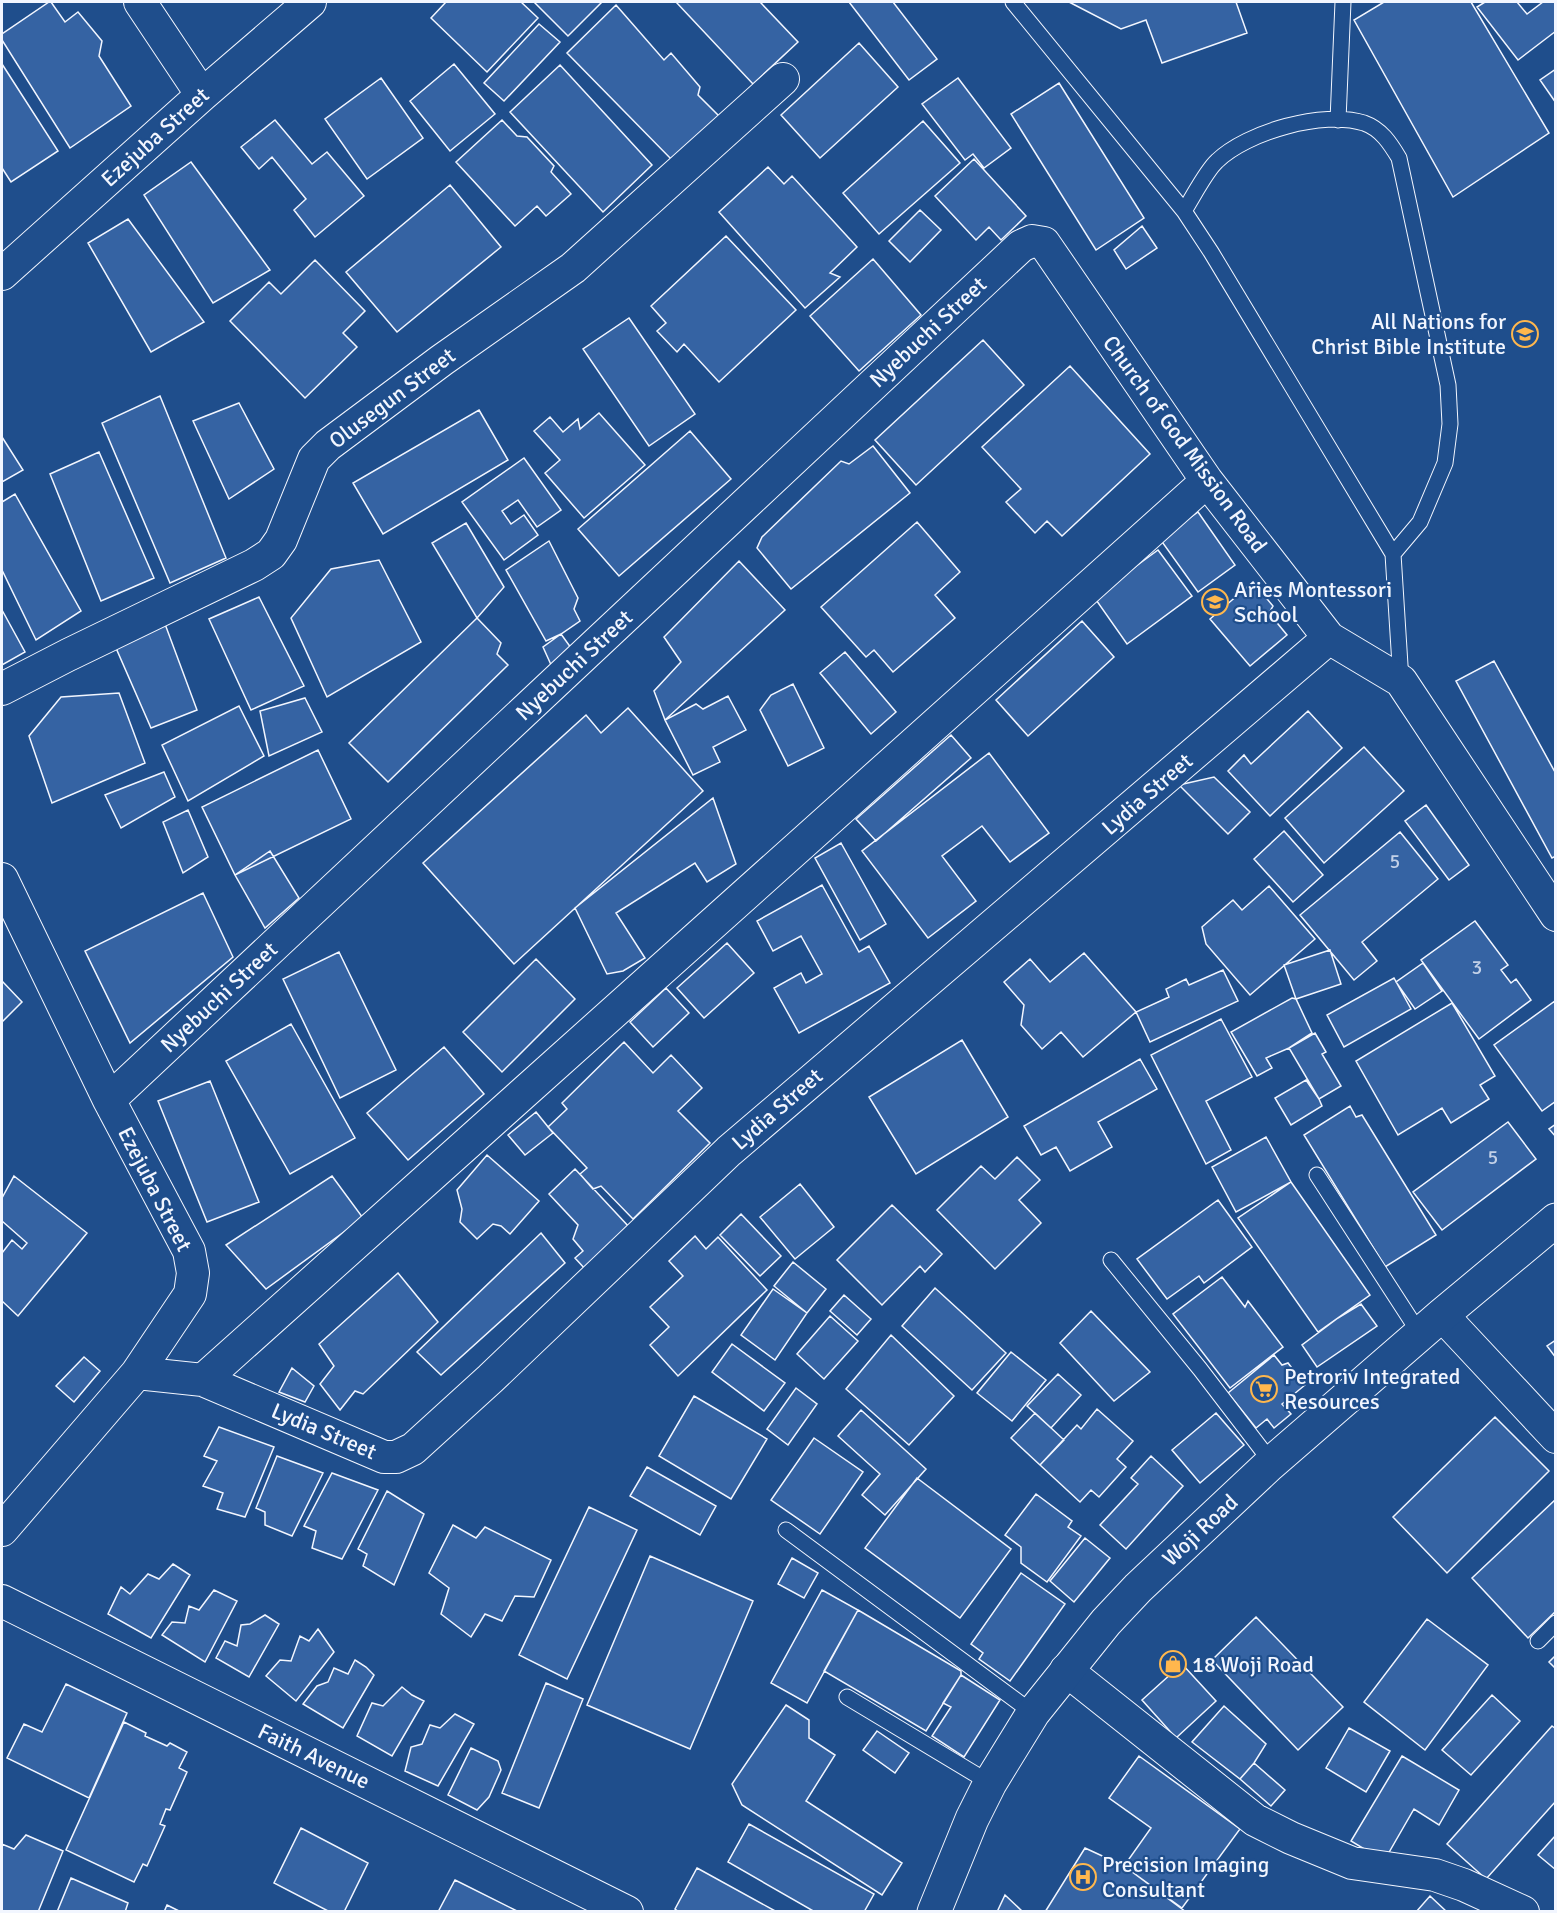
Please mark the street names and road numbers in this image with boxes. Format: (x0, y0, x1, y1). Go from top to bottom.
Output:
street label: Ezejuba Street (95, 81, 215, 193)
street label: Nyebuchi Street (864, 271, 992, 393)
street label: Church of God Mission Road (1097, 330, 1273, 558)
street label: Olusegun Street (324, 342, 461, 454)
street label: Nyebuchi Street (510, 604, 638, 726)
street label: Lydia Street (1096, 747, 1198, 841)
street label: Nyebuchi Street (155, 936, 283, 1058)
street label: Lydia Street (726, 1062, 828, 1156)
street label: Ezejuba Street (112, 1122, 198, 1256)
street label: Lydia Street (267, 1397, 381, 1465)
street label: Woji Road (1157, 1488, 1243, 1572)
street label: Faith Avenue (254, 1717, 374, 1795)

